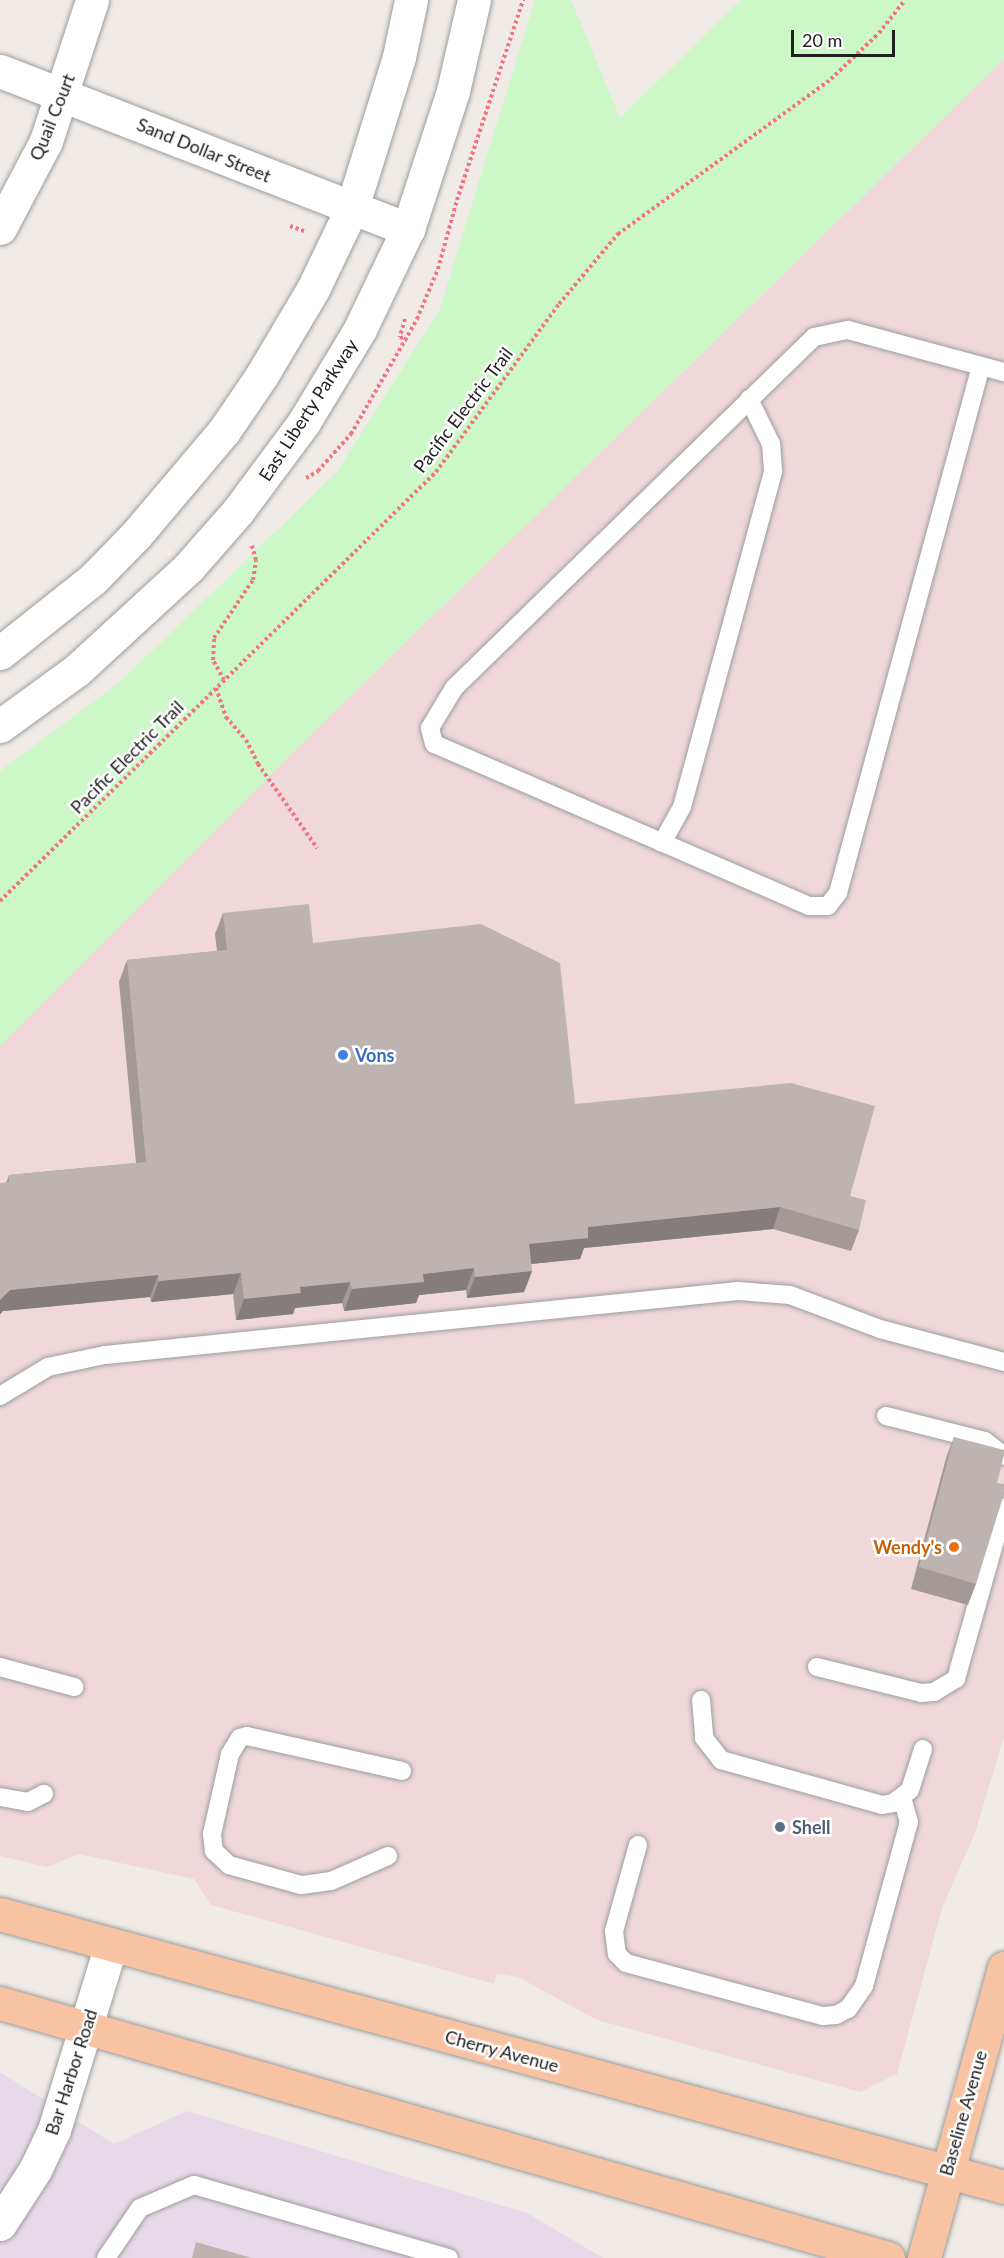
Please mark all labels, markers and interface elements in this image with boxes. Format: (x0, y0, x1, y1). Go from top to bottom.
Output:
scale bar (794, 18, 898, 56)
text: 20 m (802, 29, 842, 51)
street label: Quail Court (25, 71, 79, 163)
street label: Sand Dollar Street (134, 113, 274, 187)
street label: East Liberty Parkway (254, 335, 362, 485)
street label: Pacific Electric Trail (409, 343, 517, 477)
street label: Pacific Electric Trail (66, 696, 188, 818)
place label: Vons (355, 1044, 394, 1066)
marker: Vons (336, 1048, 350, 1062)
place label: Wendy's (873, 1536, 942, 1558)
marker: Wendy's (947, 1540, 961, 1554)
place label: Shell (792, 1816, 830, 1838)
marker: Shell (773, 1820, 787, 1834)
street label: Bar Harbor Road (40, 2006, 102, 2138)
street label: Cherry Avenue (442, 2025, 562, 2077)
street label: Baseline Avenue (935, 2048, 991, 2178)

